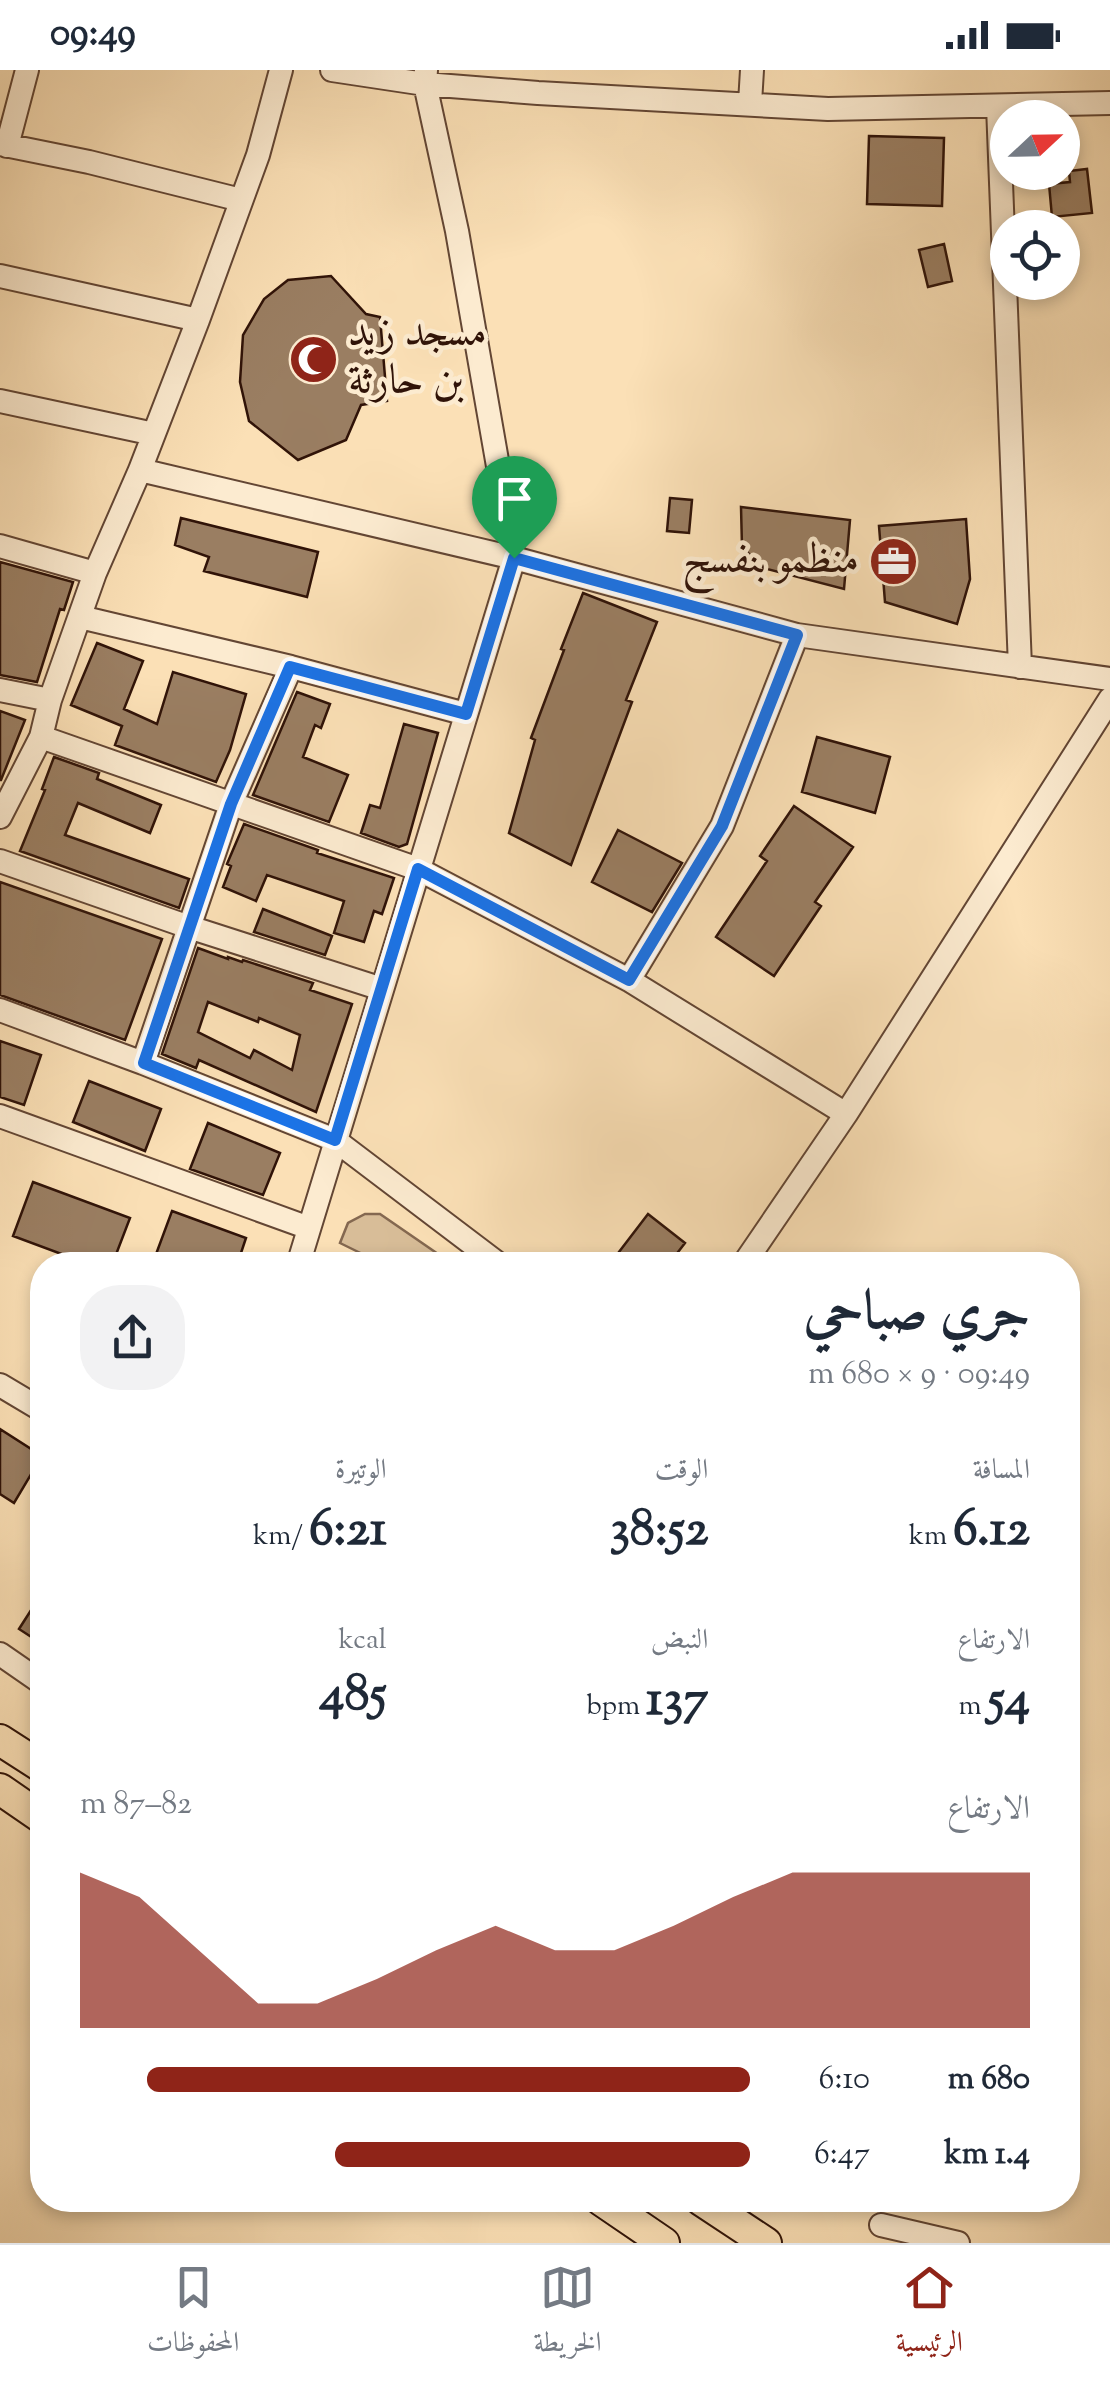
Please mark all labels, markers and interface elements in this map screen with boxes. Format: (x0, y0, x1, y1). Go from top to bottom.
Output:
text: 09:49 (50, 8, 136, 62)
north arrow (990, 100, 1080, 190)
map controls (990, 100, 1080, 300)
button: locate (990, 210, 1080, 300)
place label: مسجد زيد بن حارثة (348, 305, 487, 413)
mosque icon: مسجد زيد بن حارثة (287, 333, 339, 385)
pin (472, 456, 557, 559)
icon: arrive (487, 471, 542, 526)
place label: منظمو بنفسج (682, 532, 859, 595)
office icon: منظمو بنفسج (868, 536, 920, 588)
text: جري صباحي (804, 1275, 1030, 1354)
button: share (80, 1285, 185, 1390)
text: 09:49 · 9 × 680 m (808, 1352, 1030, 1398)
text: الوتيرة (335, 1451, 387, 1491)
text: الوقت (655, 1451, 708, 1491)
text: المسافة (973, 1451, 1030, 1491)
text: 6:21 (309, 1496, 387, 1568)
text: 38:52 (610, 1496, 708, 1568)
text: 6.12 (953, 1496, 1030, 1568)
text: /km (253, 1517, 309, 1557)
text: km (909, 1517, 953, 1557)
text: kcal (339, 1621, 387, 1661)
text: النبض (651, 1621, 708, 1661)
text: الارتفاع (957, 1621, 1030, 1661)
text: 485 (319, 1661, 387, 1733)
text: 137 (646, 1666, 708, 1738)
text: 54 (988, 1666, 1030, 1738)
text: bpm (586, 1687, 646, 1727)
text: m (959, 1687, 988, 1727)
text: 82–87 m (80, 1782, 192, 1828)
text: الارتفاع (947, 1787, 1030, 1833)
text: 6:10 (819, 2057, 870, 2103)
text: 680 m (948, 2057, 1030, 2103)
text: 6:47 (814, 2132, 870, 2178)
text: 1.4 km (944, 2132, 1030, 2178)
tab: المحفوظات (147, 2260, 239, 2369)
tab: الخريطة (533, 2260, 602, 2369)
tab: الرئيسية (896, 2260, 963, 2369)

